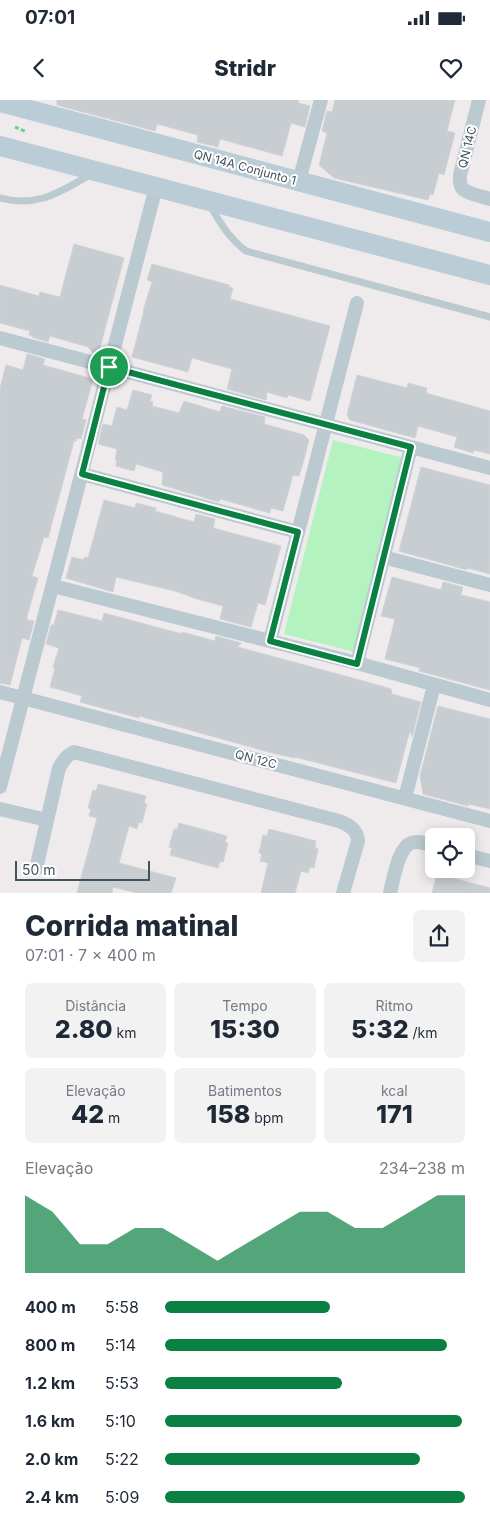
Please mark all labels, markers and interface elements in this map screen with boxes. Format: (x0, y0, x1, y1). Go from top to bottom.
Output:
text: 07:01 (25, 6, 75, 29)
icon: back (25, 54, 53, 82)
icon: heart (437, 54, 465, 82)
text: Stridr (214, 55, 276, 81)
street label: QN 14C (455, 124, 480, 170)
street label: QN 14A Conjunto 1 (192, 146, 298, 188)
pin (88, 346, 130, 388)
icon: arrive (95, 353, 123, 381)
street label: QN 12C (234, 746, 279, 772)
map controls (425, 828, 475, 878)
button: locate (425, 828, 475, 878)
scale bar (15, 858, 150, 881)
text: 50 m (22, 861, 56, 878)
text: Corrida matinal (25, 909, 239, 943)
button: share (413, 910, 465, 962)
text: 07:01 · 7 × 400 m (25, 945, 156, 965)
text: Distância (65, 997, 126, 1014)
text: Tempo (222, 997, 268, 1014)
text: Ritmo (376, 997, 413, 1014)
text: 2.80 (55, 1014, 113, 1044)
text: 15:30 (210, 1014, 280, 1044)
text: 5:32 (351, 1014, 409, 1044)
text: km (113, 1024, 137, 1041)
text: /km (409, 1024, 438, 1041)
text: Elevação (66, 1082, 126, 1099)
text: Batimentos (208, 1082, 282, 1099)
text: kcal (381, 1082, 408, 1099)
text: 42 (71, 1099, 104, 1129)
text: 158 (206, 1099, 250, 1129)
text: 171 (376, 1099, 413, 1129)
text: m (104, 1109, 120, 1126)
text: bpm (250, 1109, 284, 1126)
text: Elevação (25, 1158, 93, 1178)
text: 234–238 m (379, 1158, 465, 1178)
text: 400 m (25, 1297, 76, 1317)
text: 5:58 (105, 1297, 139, 1317)
text: 800 m (25, 1335, 75, 1355)
text: 5:14 (105, 1335, 136, 1355)
text: 1.2 km (25, 1373, 75, 1393)
text: 5:53 (105, 1373, 139, 1393)
text: 1.6 km (25, 1411, 75, 1431)
text: 5:10 (105, 1411, 136, 1431)
text: 2.0 km (25, 1449, 78, 1469)
text: 5:22 (105, 1449, 139, 1469)
text: 2.4 km (25, 1487, 79, 1507)
text: 5:09 (105, 1487, 139, 1507)

